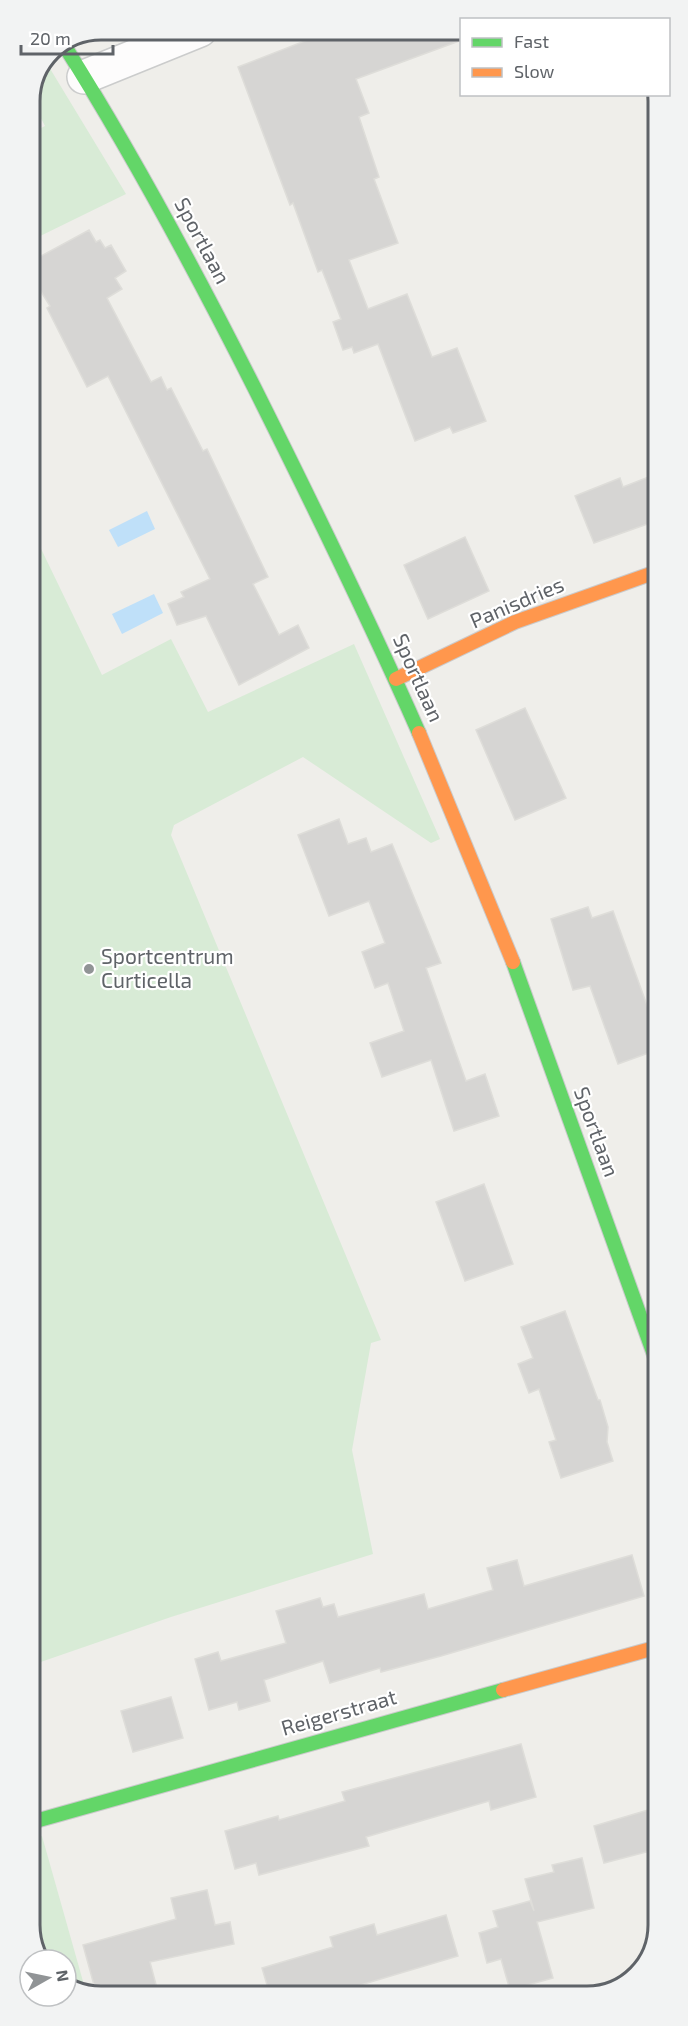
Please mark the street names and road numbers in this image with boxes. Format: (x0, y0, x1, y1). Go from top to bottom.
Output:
street label: Sportlaan (170, 193, 236, 288)
street label: Panisdries (466, 571, 567, 633)
street label: Sportlaan (389, 629, 450, 725)
street label: Sportlaan (570, 1083, 625, 1180)
street label: Reigerstraat (278, 1683, 399, 1740)

